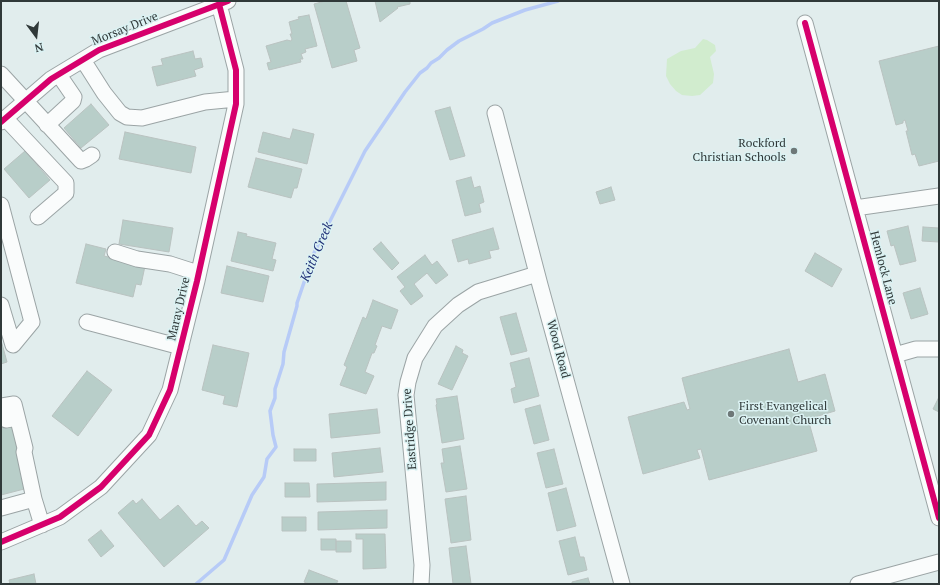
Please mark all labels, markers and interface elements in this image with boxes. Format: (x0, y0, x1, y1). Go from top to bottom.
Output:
street label: Morsay Drive (90, 9, 160, 49)
north arrow (16, 16, 56, 56)
text: N (33, 40, 45, 55)
place label: Rockford Christian Schools (692, 137, 786, 165)
marker: Rockford Christian Schools (789, 146, 799, 156)
water label: Keith Creek (297, 220, 337, 284)
street label: Hemlock Lane (866, 229, 900, 307)
street label: Maray Drive (165, 276, 193, 342)
street label: Wood Road (543, 318, 573, 380)
street label: Eastridge Drive (400, 388, 420, 470)
place label: First Evangelical Covenant Church (739, 400, 831, 428)
marker: First Evangelical Covenant Church (726, 409, 736, 419)

